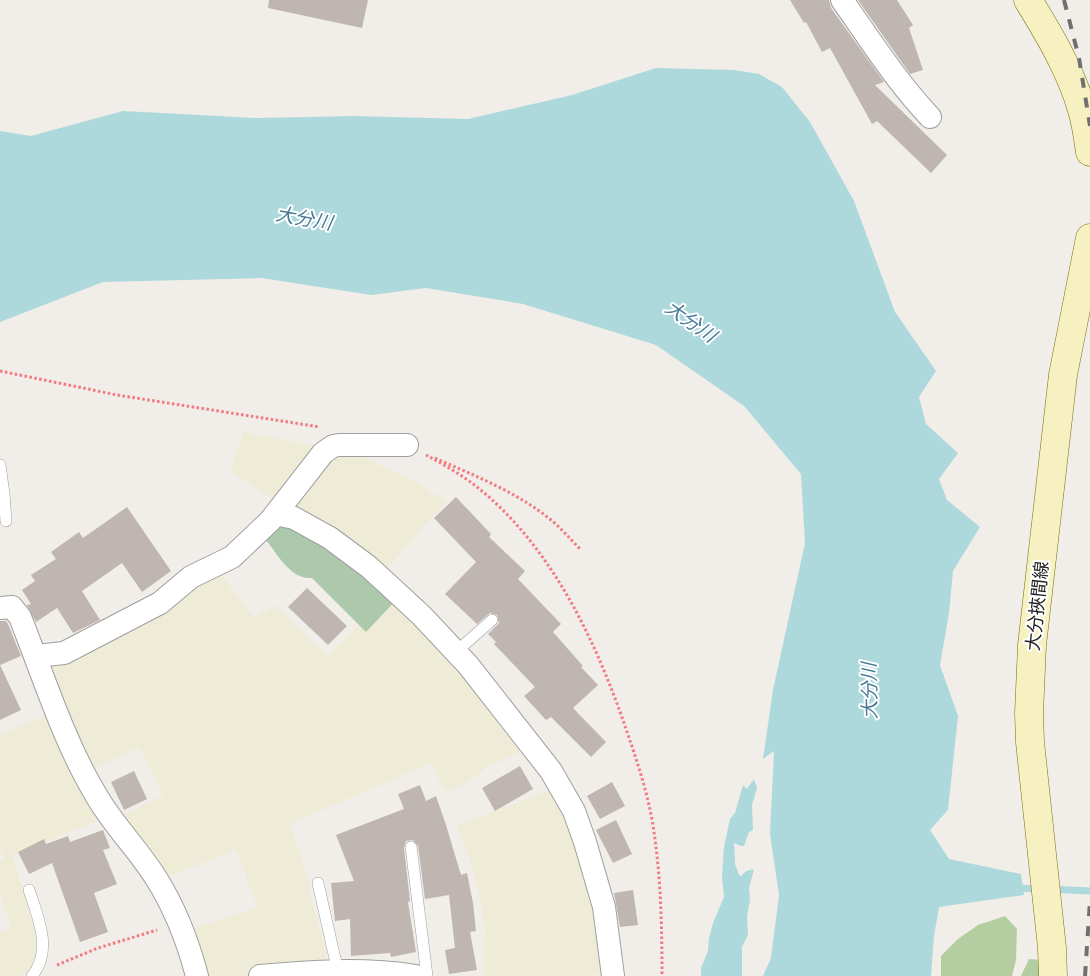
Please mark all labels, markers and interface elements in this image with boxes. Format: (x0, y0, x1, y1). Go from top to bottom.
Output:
water label: 大分川 (274, 201, 336, 235)
water label: 大分川 (661, 295, 723, 348)
street label: 大分挾間線 (1021, 560, 1053, 652)
water label: 大分川 (856, 660, 881, 720)

